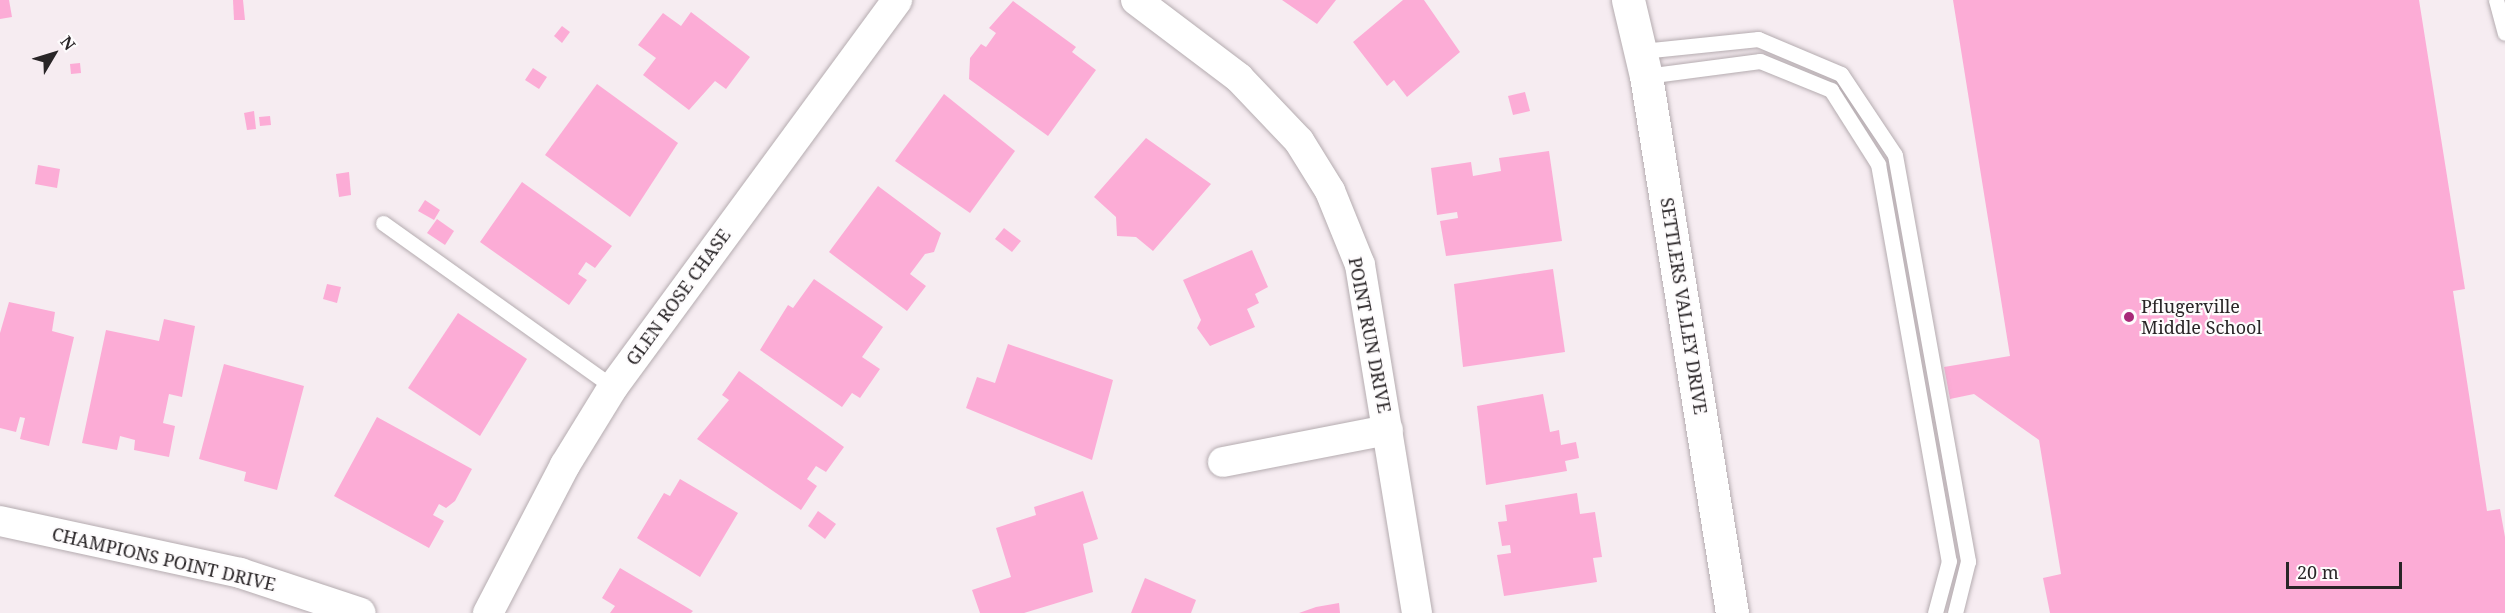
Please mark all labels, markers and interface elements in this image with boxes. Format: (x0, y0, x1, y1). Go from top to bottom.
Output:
north arrow (24, 24, 84, 84)
text: N (56, 31, 81, 55)
street label: SETTLERS VALLEY DRIVE (1656, 196, 1712, 416)
street label: GLEN ROSE CHASE (621, 225, 735, 369)
street label: POINT RUN DRIVE (1344, 255, 1396, 415)
place label: Pflugerville Middle School (2141, 296, 2262, 338)
marker: Pflugerville Middle School (2122, 310, 2136, 324)
street label: CHAMPIONS POINT DRIVE (50, 523, 278, 595)
scale bar (2289, 550, 2404, 588)
text: 20 m (2297, 560, 2339, 584)

